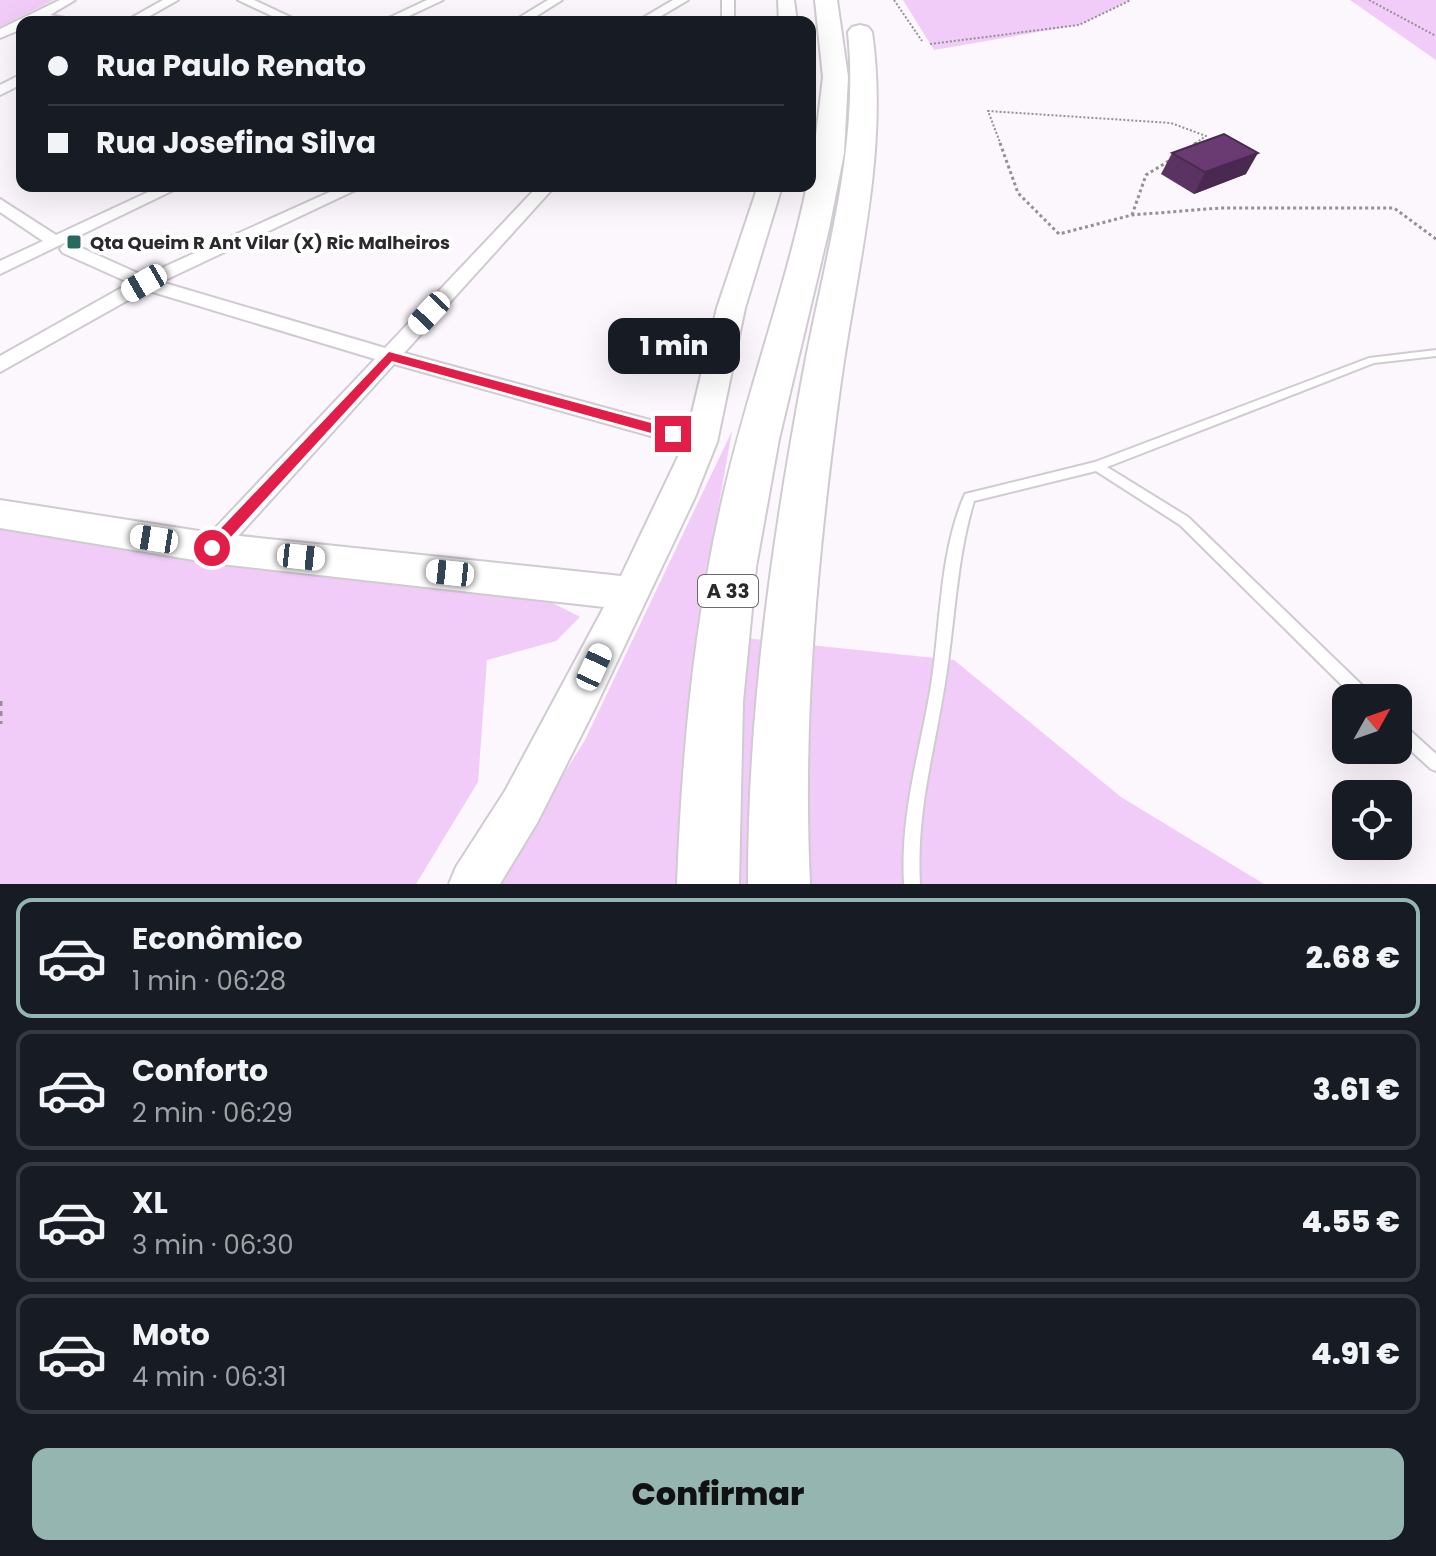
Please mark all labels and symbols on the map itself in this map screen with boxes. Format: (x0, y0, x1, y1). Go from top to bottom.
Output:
place label: Qta Queim R Ant Vilar (X) Ric Malheiros (90, 230, 450, 255)
marker: Qta Queim R Ant Vilar (X) Ric Malheiros (65, 233, 83, 251)
car (117, 261, 171, 305)
car (404, 287, 454, 339)
callout: 1 min (607, 318, 739, 374)
route end (655, 416, 691, 452)
car (128, 523, 180, 555)
route start (194, 530, 230, 566)
car (276, 543, 326, 571)
car (425, 559, 475, 587)
road number: A 33 (698, 575, 758, 607)
car (573, 640, 615, 694)
north arrow (1332, 684, 1412, 764)

